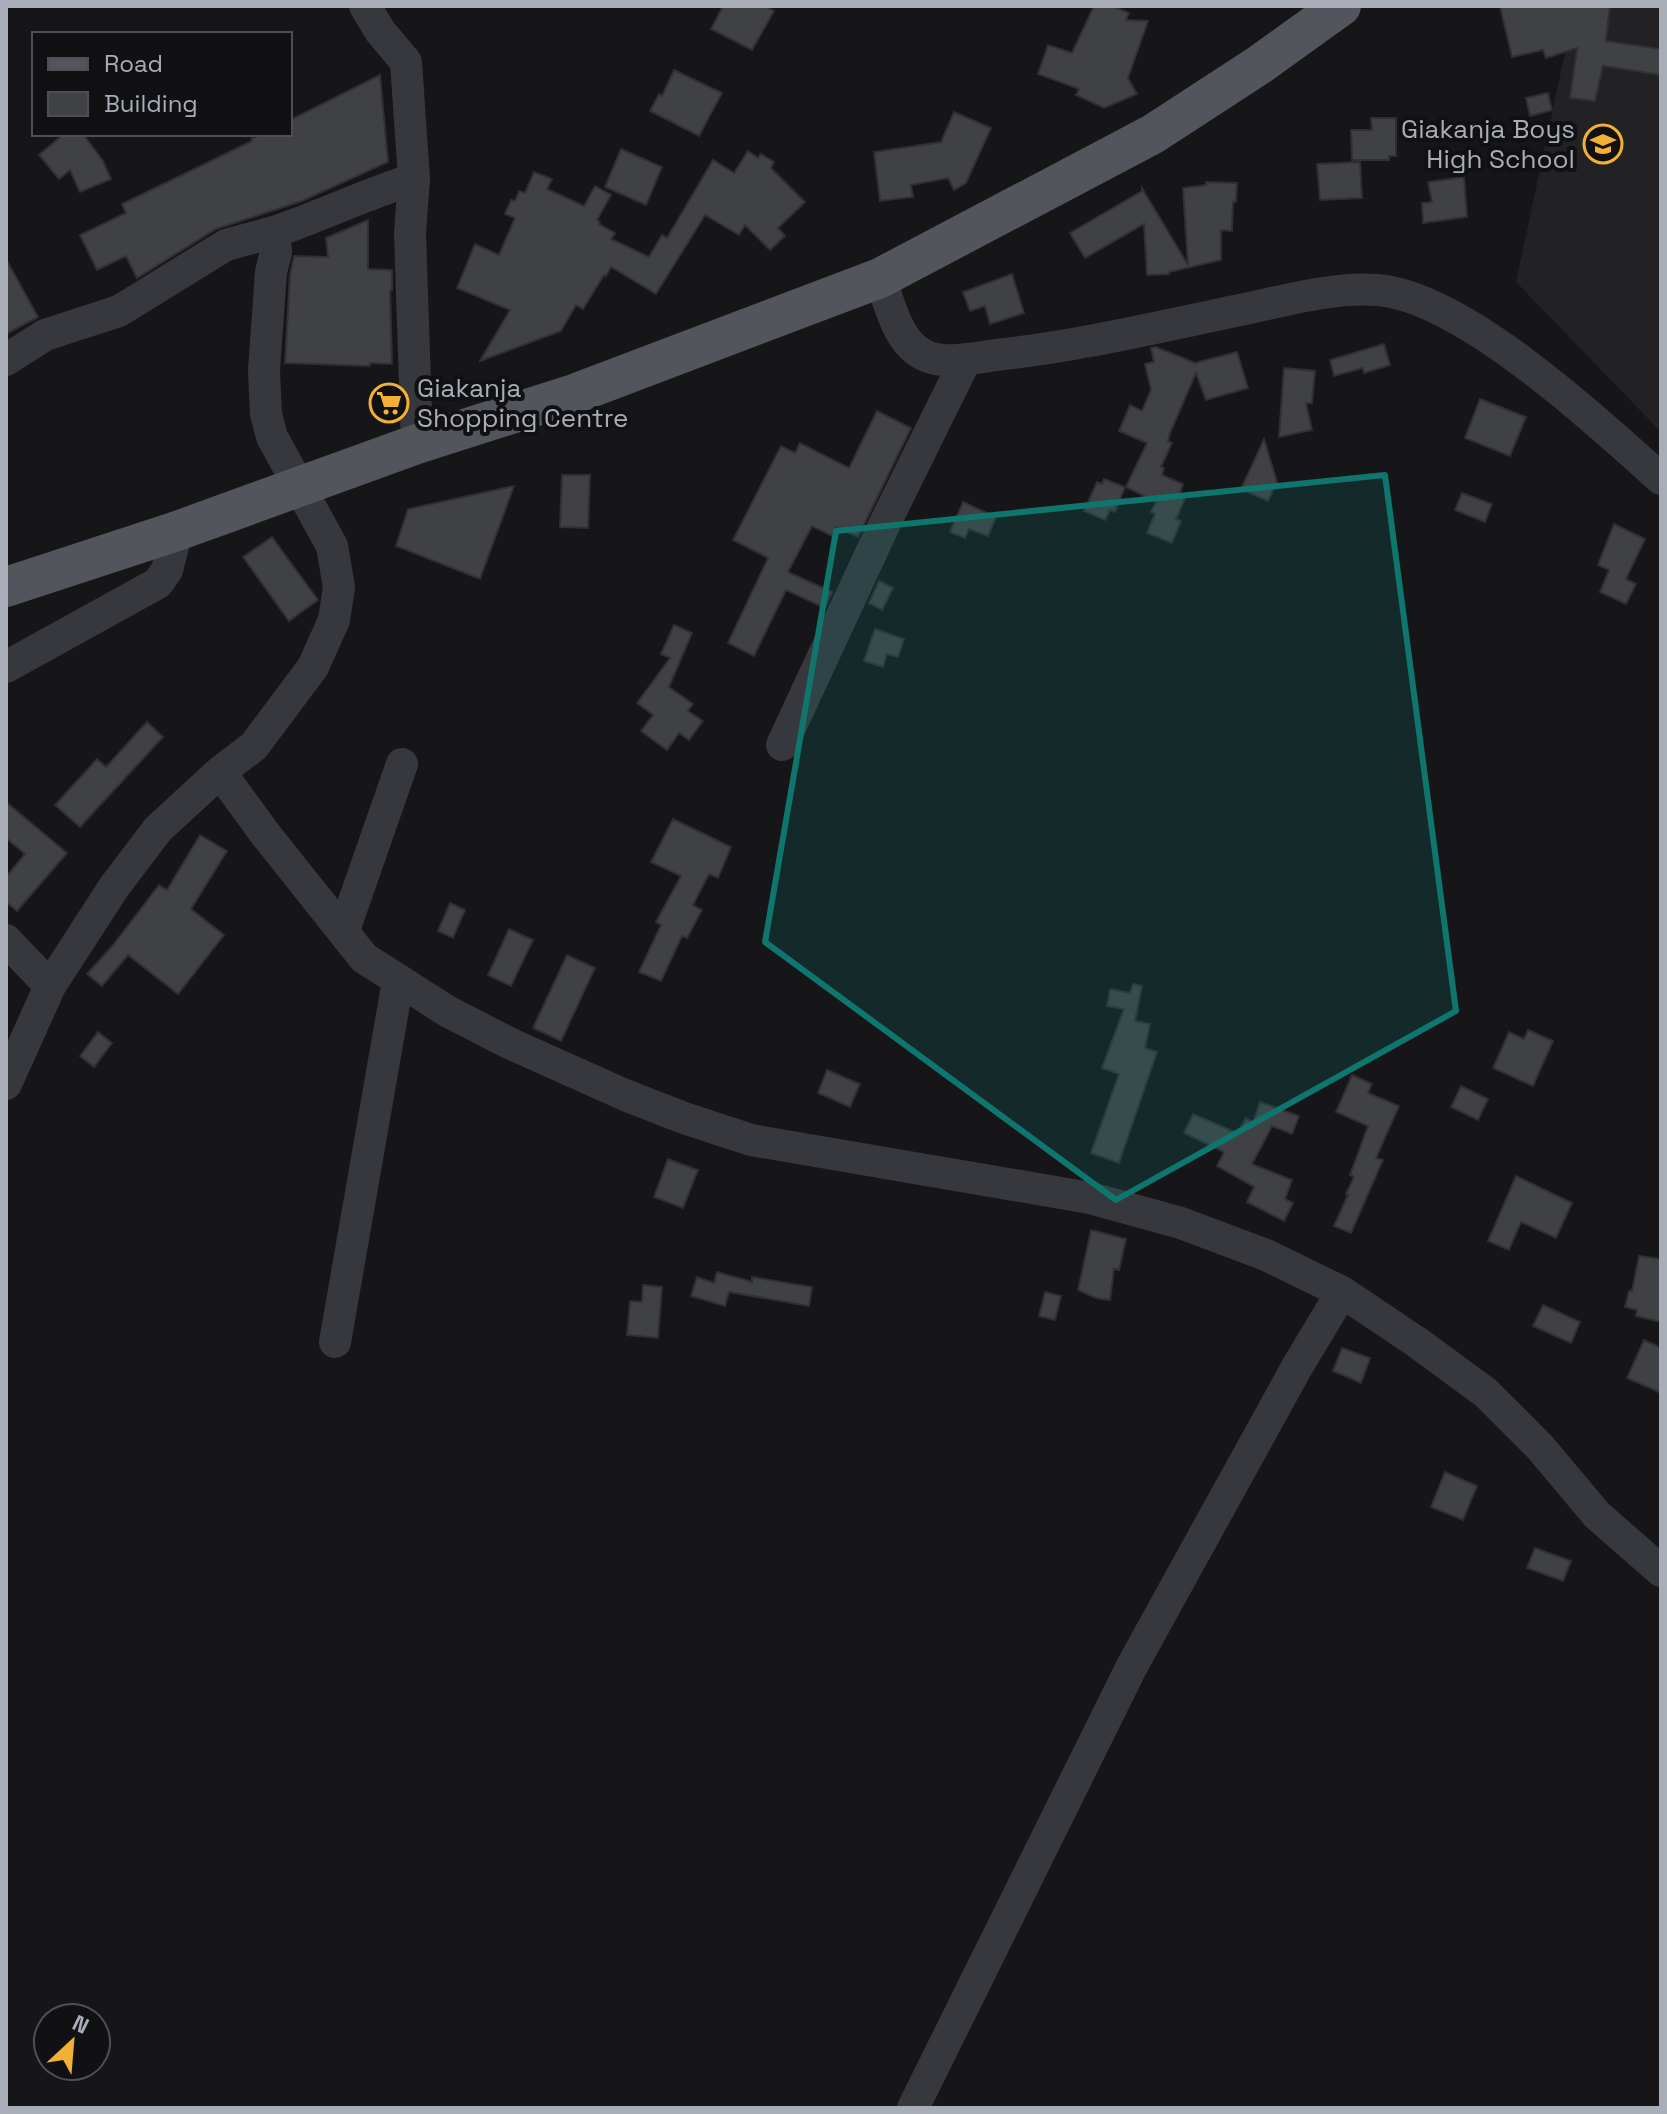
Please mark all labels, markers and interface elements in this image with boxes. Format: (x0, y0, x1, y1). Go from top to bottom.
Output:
legend (32, 32, 292, 136)
text: Road (104, 48, 163, 79)
text: Building (104, 88, 198, 119)
place label: Giakanja Boys High School (1401, 112, 1575, 176)
school or university icon: Giakanja Boys High School (1582, 123, 1624, 165)
place label: Giakanja Shopping Centre (417, 371, 628, 435)
supermarket icon: Giakanja Shopping Centre (368, 382, 410, 424)
north arrow (32, 2002, 112, 2082)
text: N (68, 2008, 94, 2040)

